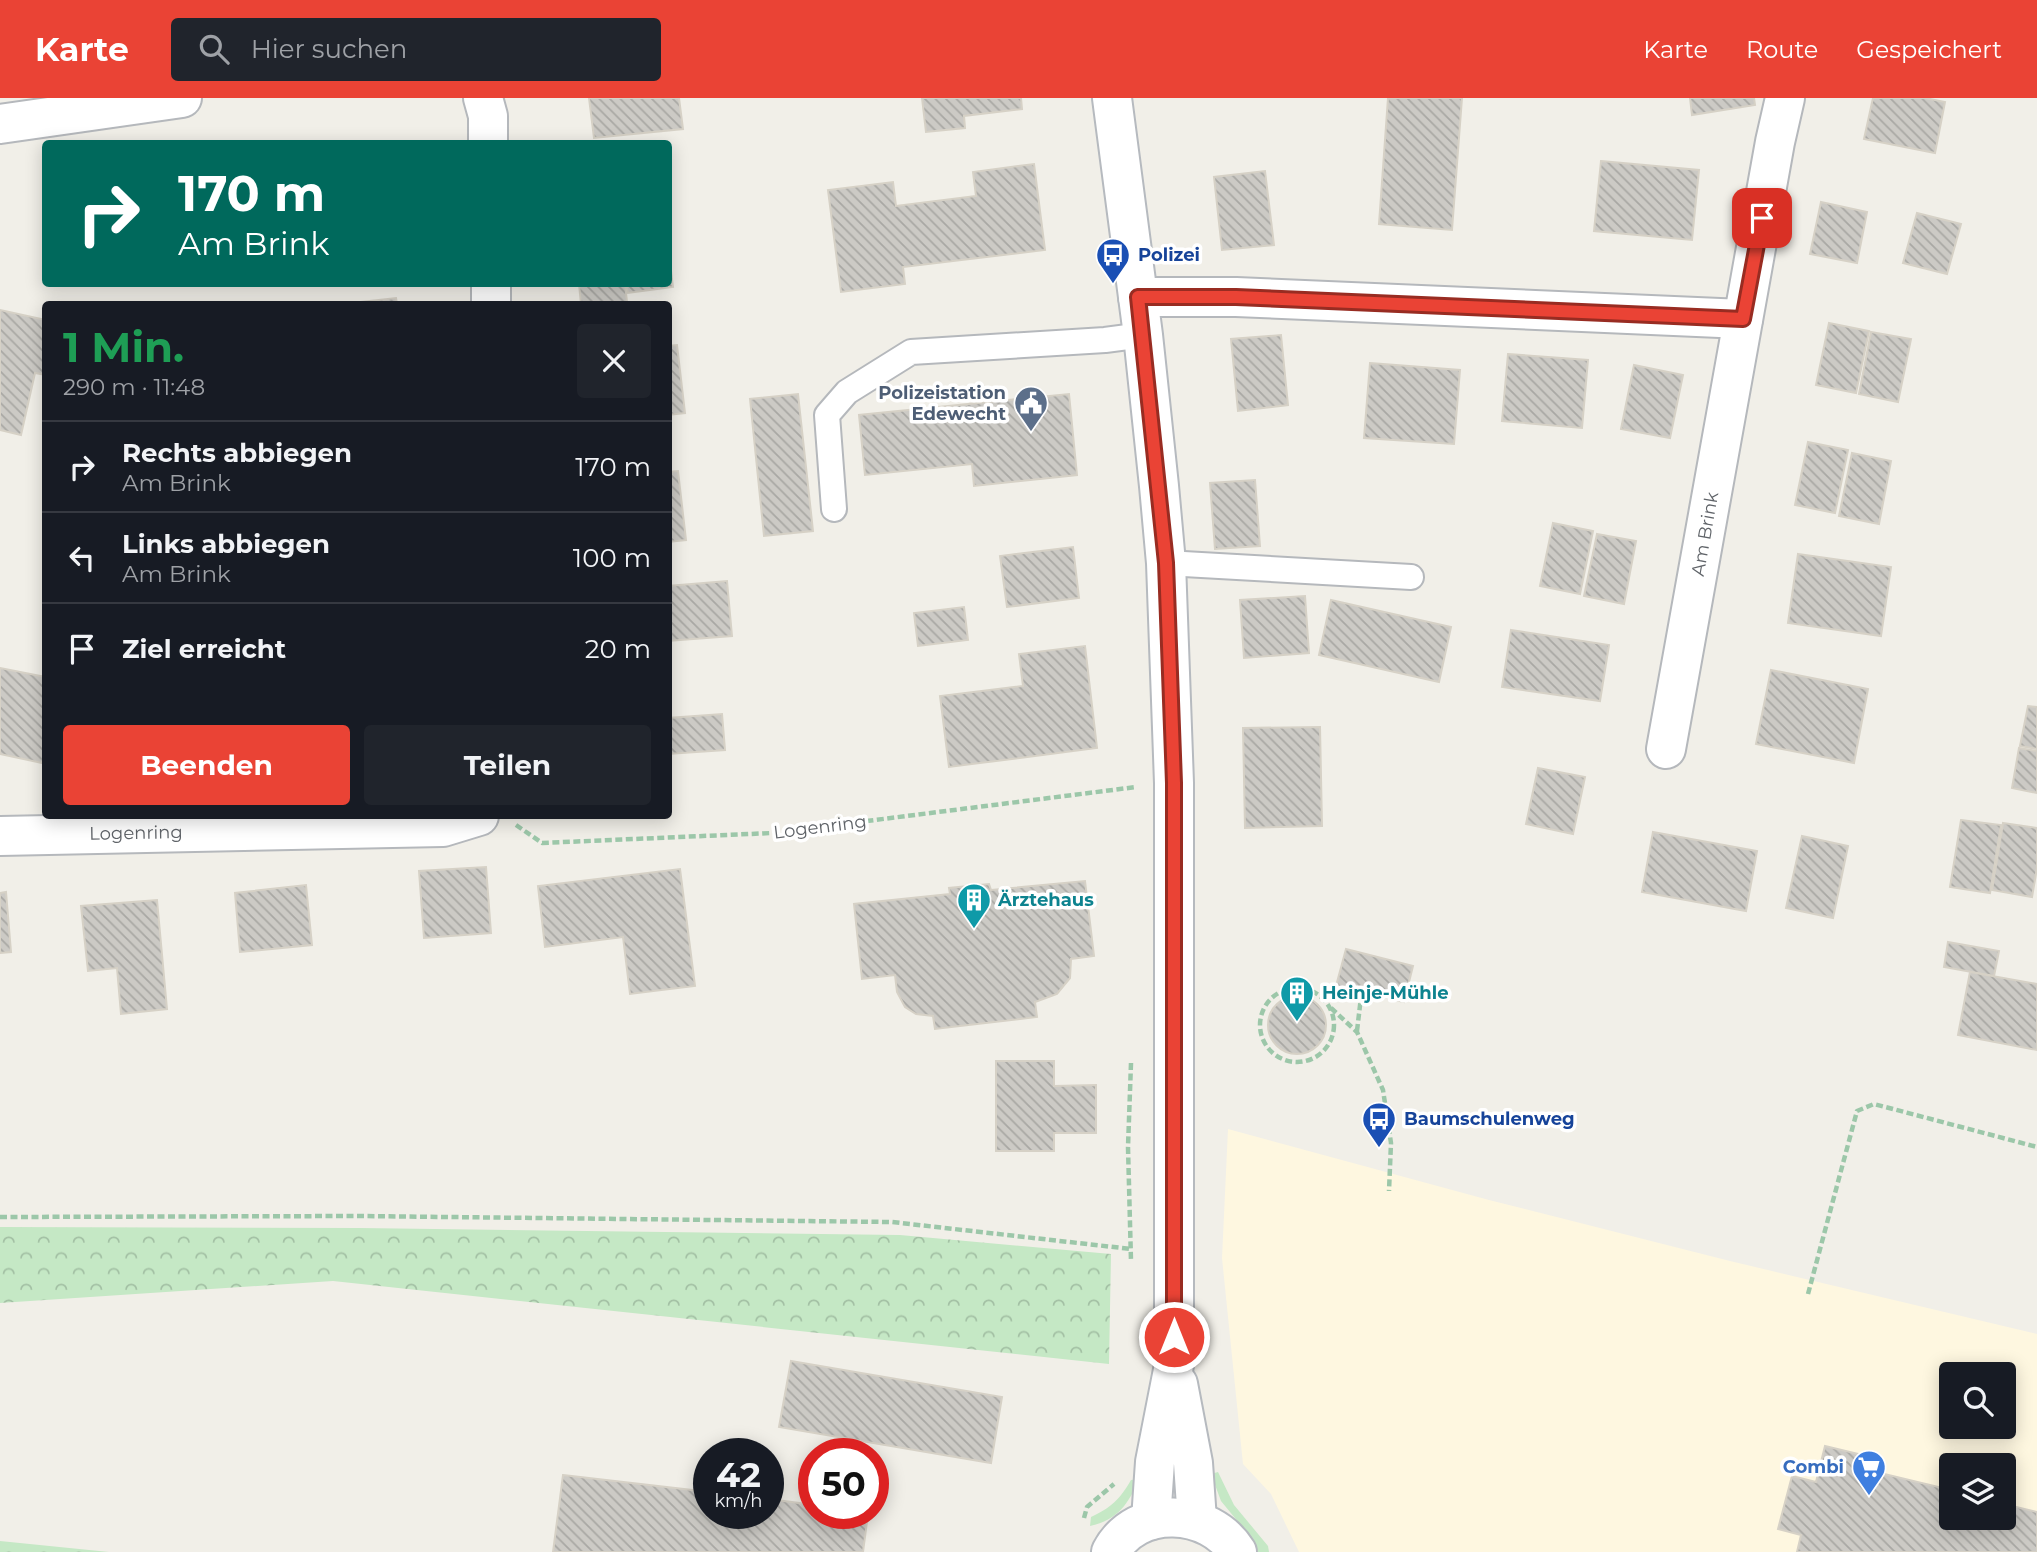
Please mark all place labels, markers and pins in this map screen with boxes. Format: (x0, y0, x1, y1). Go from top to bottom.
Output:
pin (1732, 188, 1792, 248)
bus stop icon: Polizei (1094, 236, 1132, 285)
place label: Polizei (1138, 244, 1200, 266)
place label: Polizeistation Edewecht (878, 382, 1006, 425)
public building icon: Polizeistation Edewecht (1012, 384, 1050, 433)
building icon: Ärztehaus (955, 881, 993, 930)
place label: Ärztehaus (997, 889, 1094, 911)
building icon: Heinje-Mühle (1278, 974, 1316, 1023)
place label: Heinje-Mühle (1322, 982, 1449, 1004)
bus stop icon: Baumschulenweg (1360, 1100, 1398, 1149)
place label: Baumschulenweg (1404, 1108, 1575, 1130)
supermarket icon: Combi (1850, 1448, 1888, 1497)
place label: Combi (1783, 1456, 1844, 1478)

